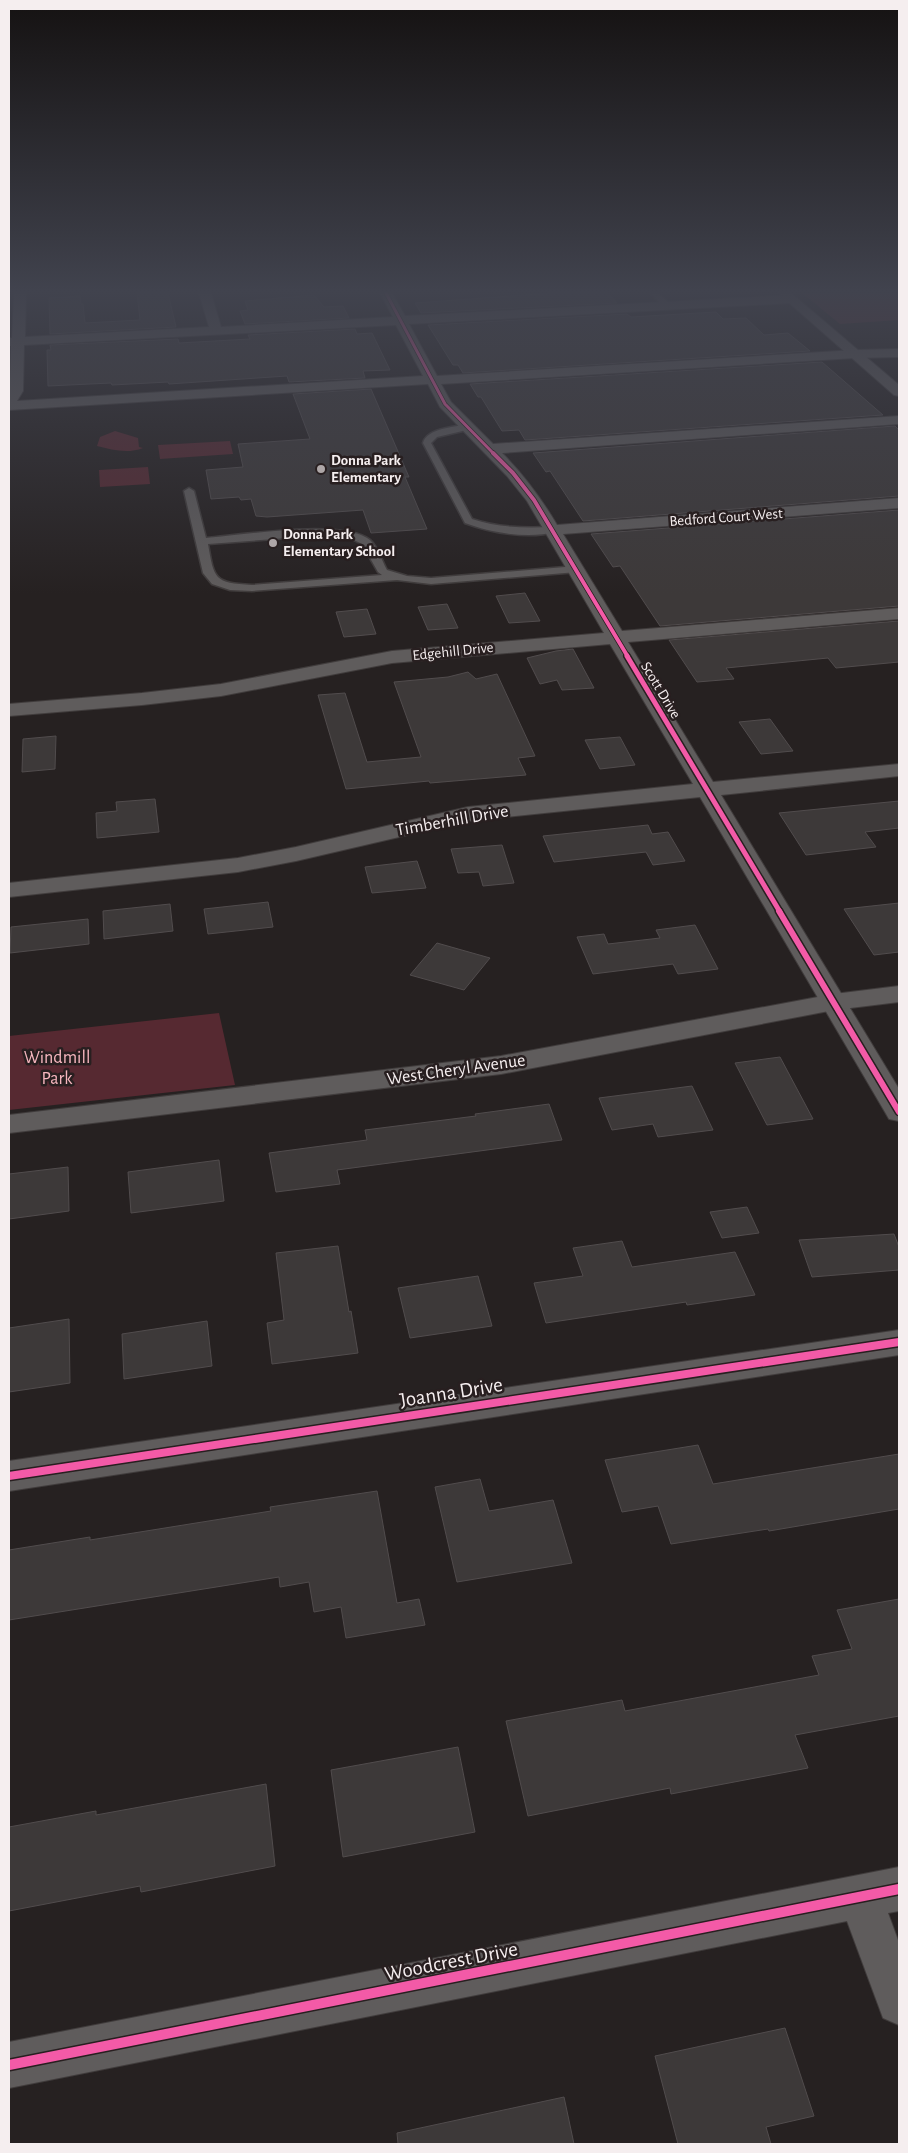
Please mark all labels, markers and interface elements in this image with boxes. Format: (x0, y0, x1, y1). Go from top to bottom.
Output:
place label: Donna Park Elementary (331, 453, 402, 485)
marker: Donna Park Elementary (315, 463, 327, 475)
street label: Bedford Court West (669, 506, 783, 529)
place label: Donna Park Elementary School (283, 527, 395, 559)
marker: Donna Park Elementary School (267, 537, 279, 549)
street label: Edgehill Drive (412, 640, 494, 663)
street label: Scott Drive (638, 659, 683, 721)
street label: Timberhill Drive (394, 802, 510, 840)
park label: Windmill Park (24, 1049, 90, 1088)
street label: West Cheryl Avenue (386, 1051, 527, 1089)
street label: Joanna Drive (398, 1374, 504, 1411)
street label: Woodcrest Drive (383, 1938, 520, 1985)

